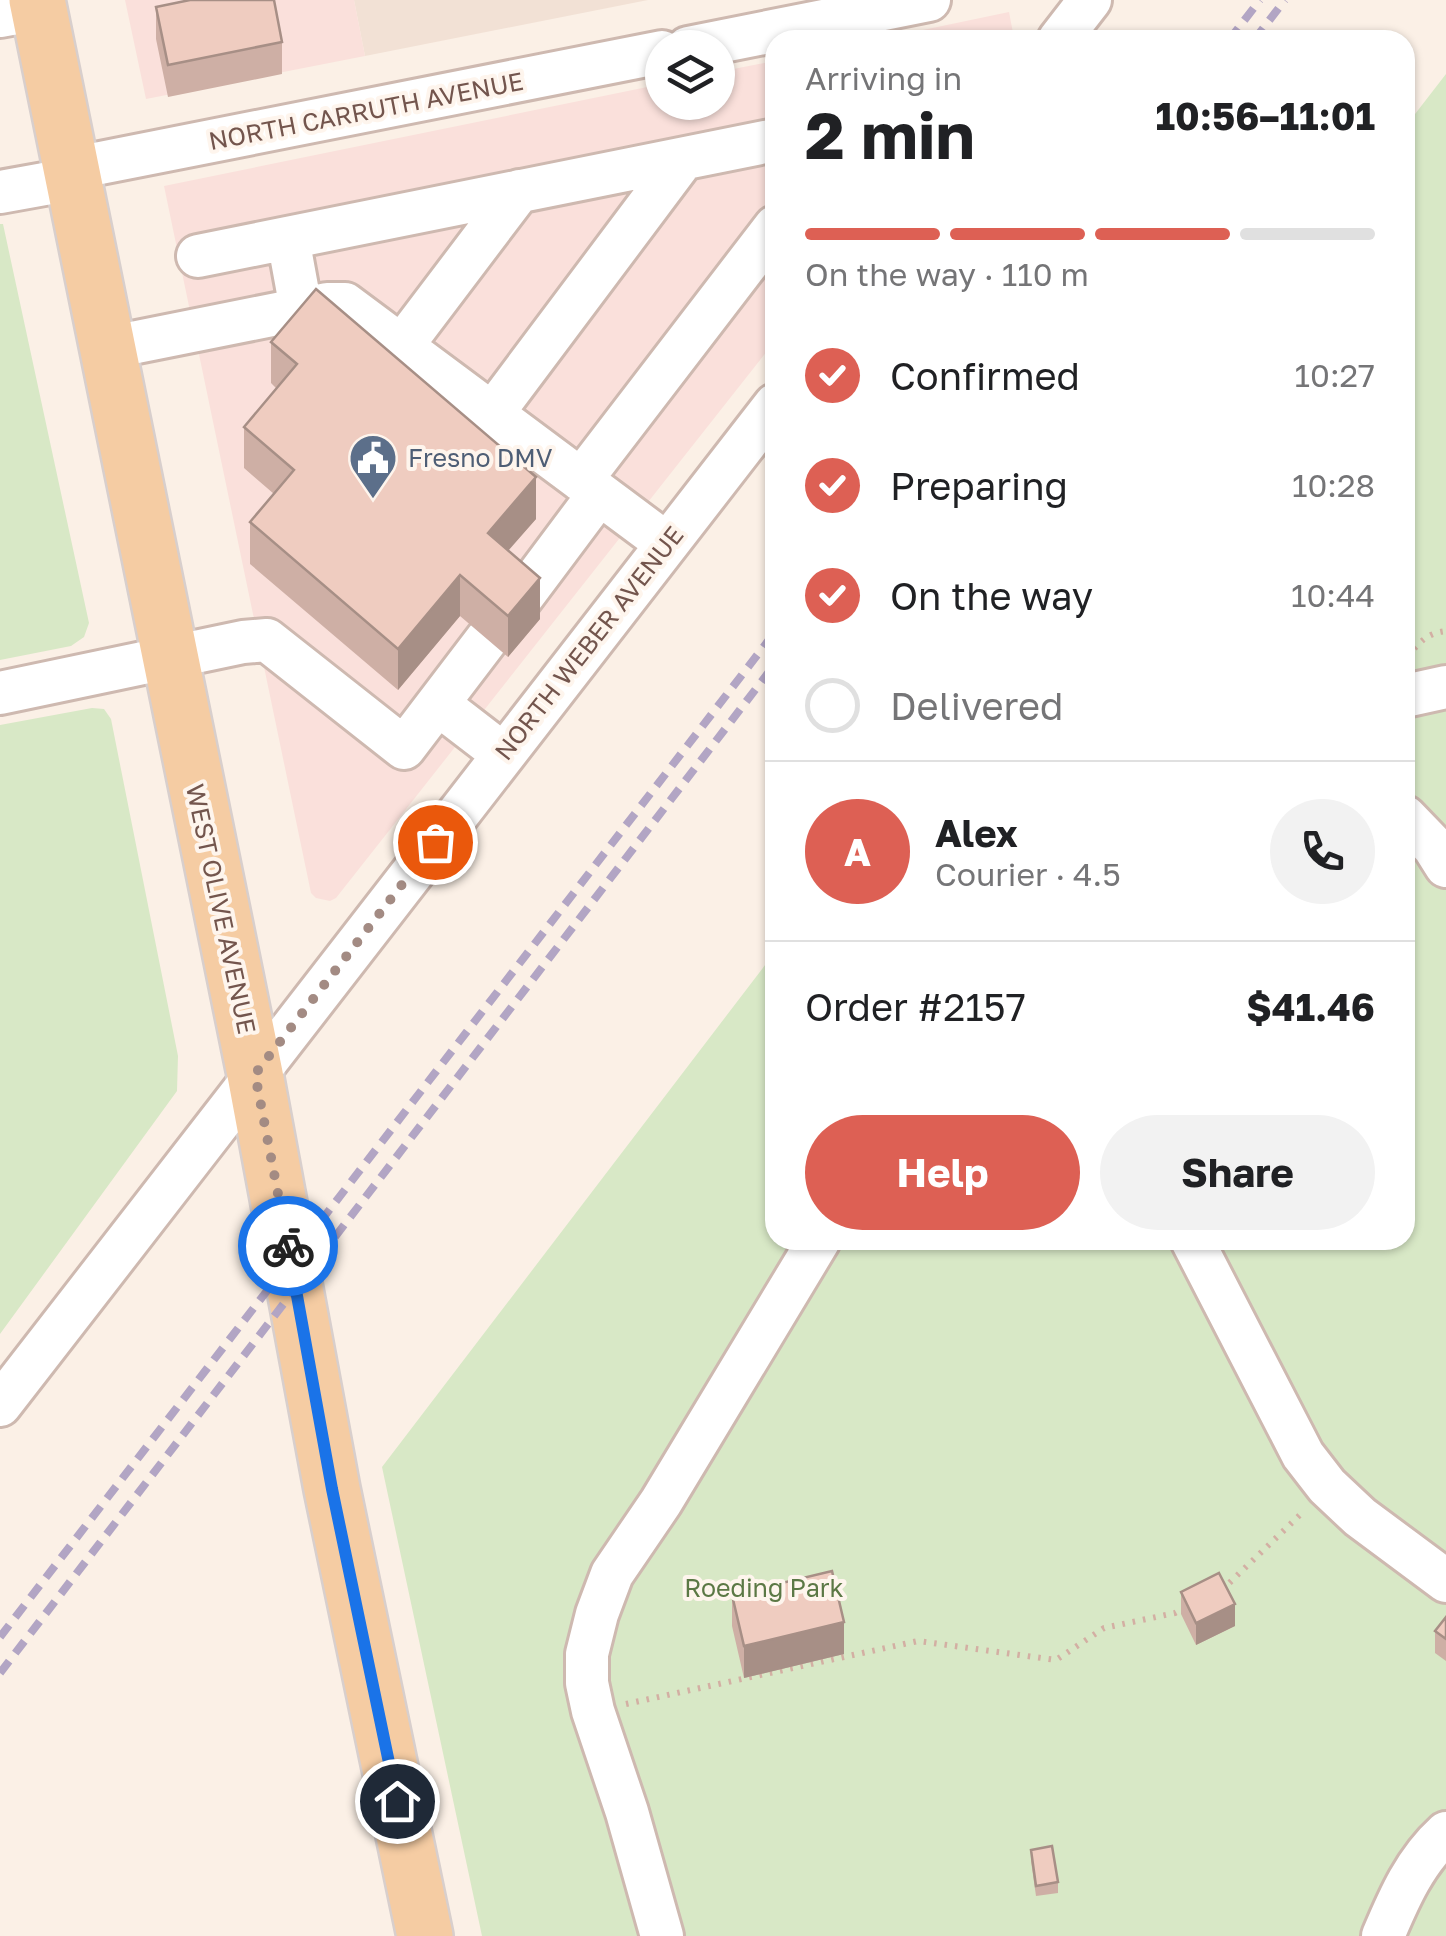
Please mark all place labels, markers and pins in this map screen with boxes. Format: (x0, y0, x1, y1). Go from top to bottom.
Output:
public building icon: Fresno DMV (347, 432, 399, 500)
place label: Fresno DMV (408, 442, 553, 473)
pin (393, 800, 478, 885)
pin (355, 1759, 440, 1844)

